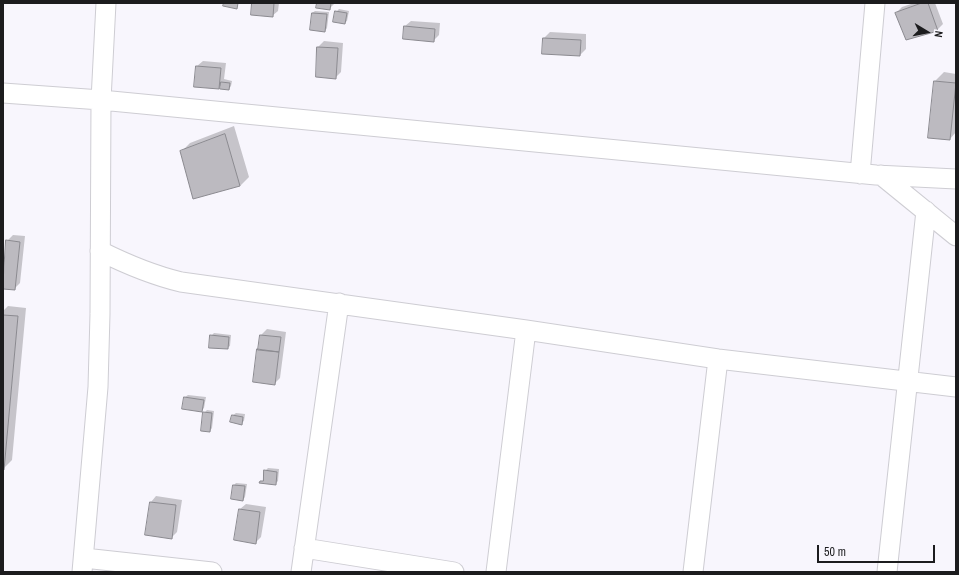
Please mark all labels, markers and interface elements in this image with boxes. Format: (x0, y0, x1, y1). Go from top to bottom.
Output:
north arrow (907, 12, 947, 52)
text: N (931, 30, 946, 38)
scale bar (819, 537, 937, 563)
text: 50 m (824, 544, 846, 560)

